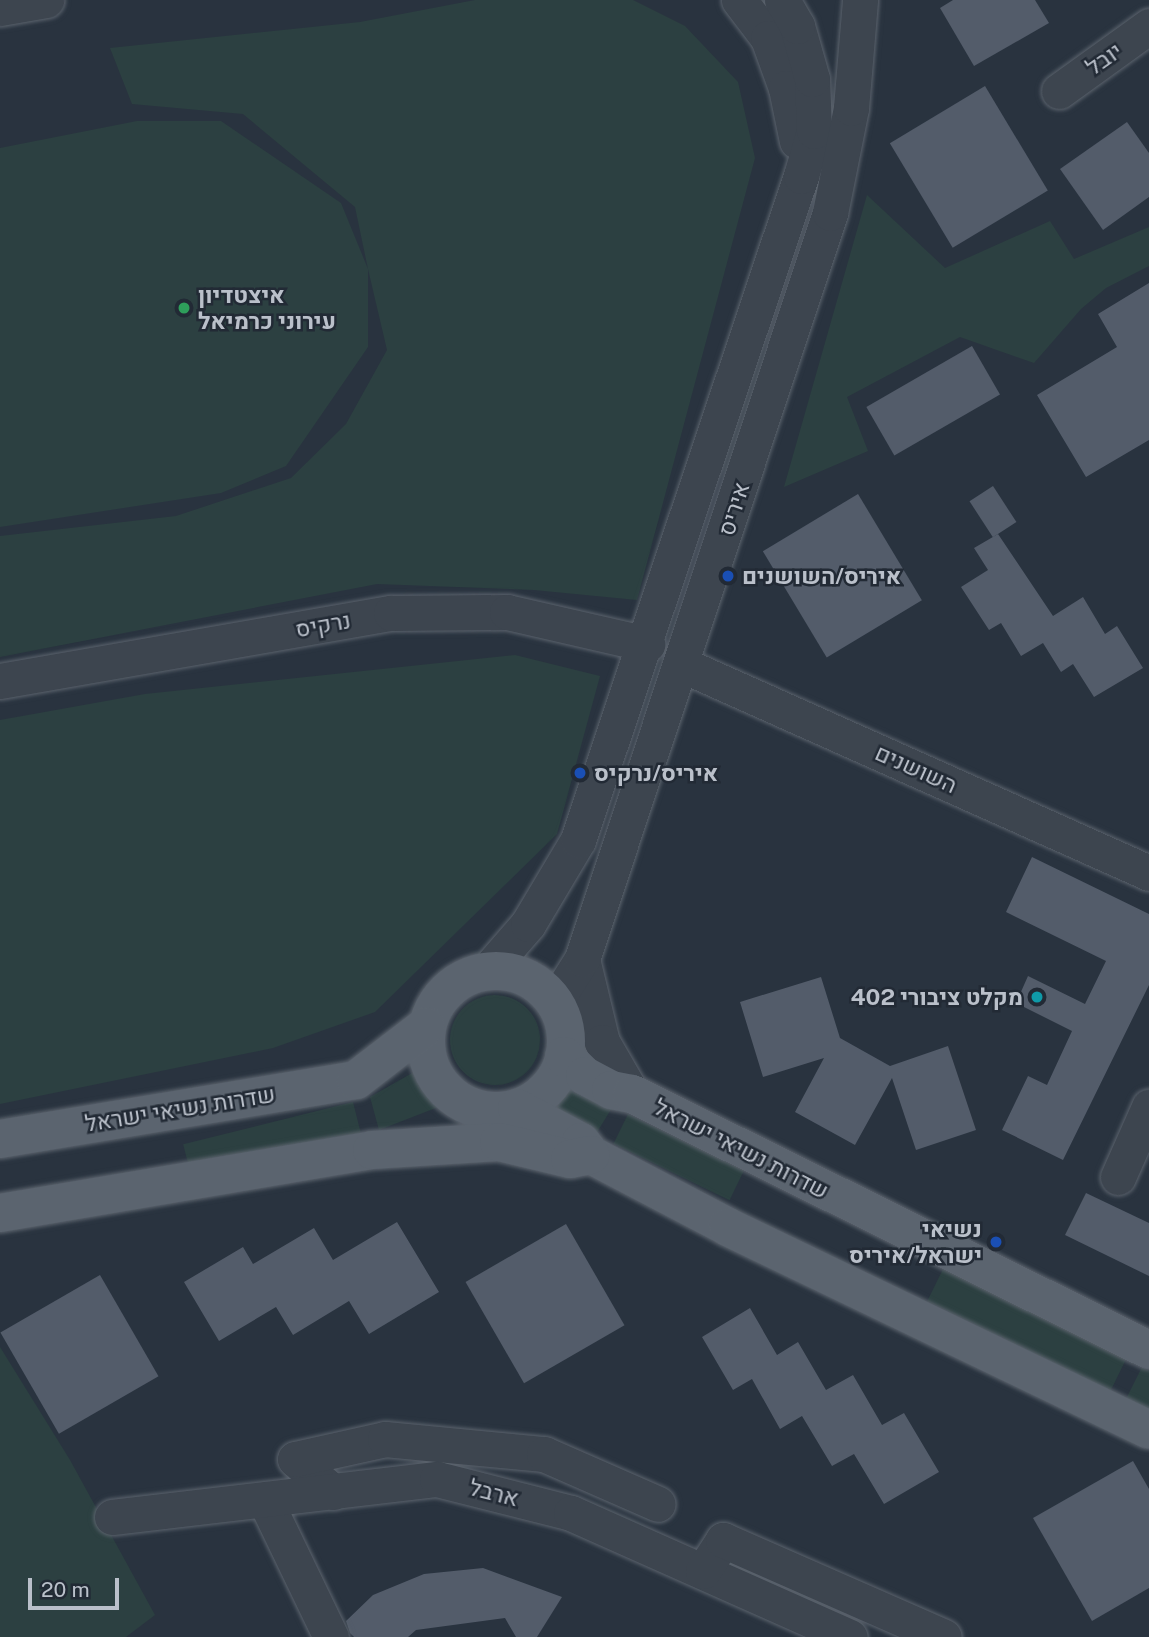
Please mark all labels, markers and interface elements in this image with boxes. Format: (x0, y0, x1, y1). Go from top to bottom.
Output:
street label: יובל (1081, 37, 1127, 81)
place label: איצטדיון עירוני כרמיאל (198, 281, 336, 335)
marker: איצטדיון עירוני כרמיאל (176, 300, 192, 316)
street label: איריס (712, 479, 756, 539)
place label: איריס/השושנים (742, 562, 901, 590)
marker: איריס/השושנים (720, 568, 736, 584)
street label: נרקיס (293, 607, 353, 643)
street label: השושנים (871, 739, 961, 799)
place label: איריס/נרקיס (594, 759, 718, 787)
marker: איריס/נרקיס (572, 765, 588, 781)
place label: מקלט ציבורי 402 (851, 983, 1023, 1011)
marker: מקלט ציבורי 402 (1029, 989, 1045, 1005)
street label: שדרות נשיאי ישראל (83, 1080, 277, 1138)
street label: שדרות נשיאי ישראל (649, 1093, 833, 1205)
place label: נשיאי ישראל/איריס (849, 1215, 982, 1269)
marker: נשיאי ישראל/איריס (988, 1234, 1004, 1250)
street label: ארבל (466, 1474, 522, 1512)
scale bar (32, 1564, 122, 1608)
text: 20 m (41, 1577, 90, 1602)

